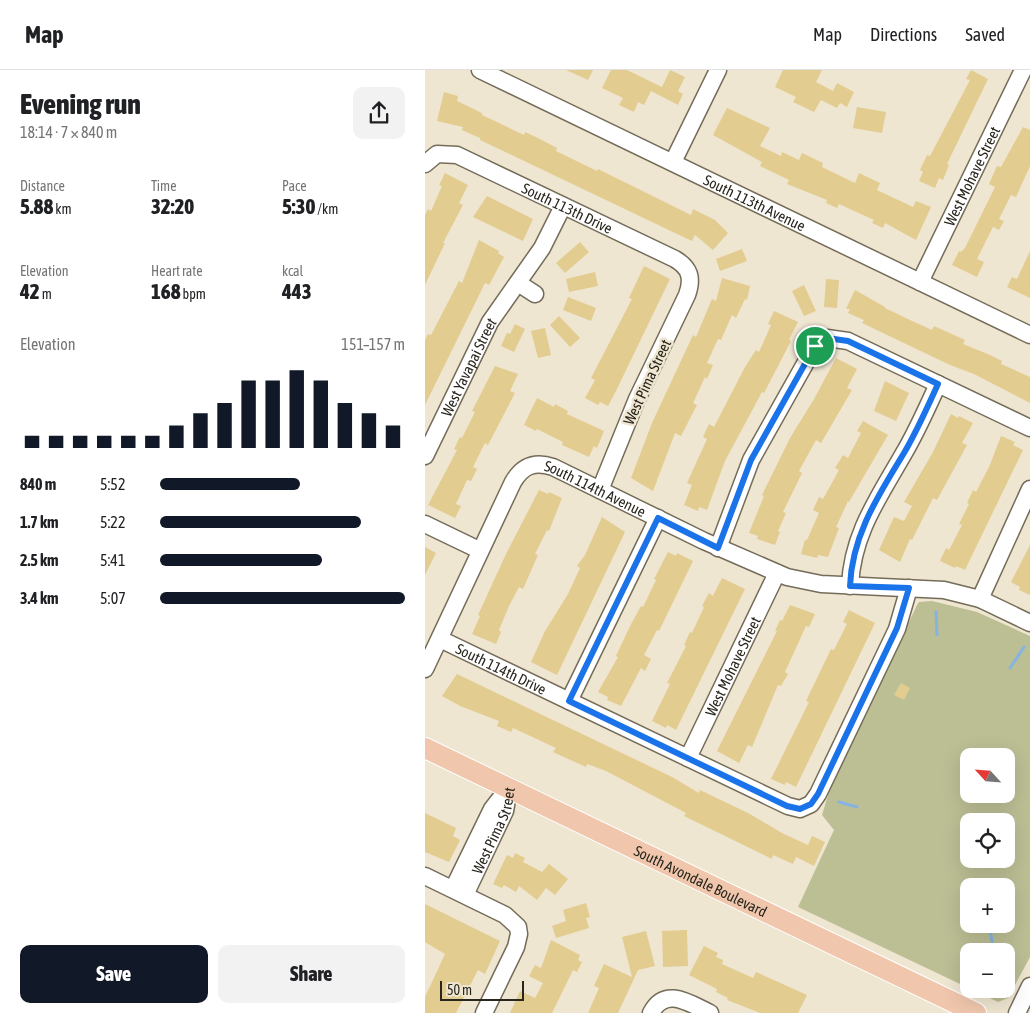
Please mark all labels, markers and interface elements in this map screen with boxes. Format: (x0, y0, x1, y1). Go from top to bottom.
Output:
text: Map (25, 21, 64, 48)
text: Map (813, 24, 842, 45)
text: Directions (870, 24, 937, 45)
text: Saved (965, 24, 1005, 45)
button: share (353, 87, 405, 139)
text: Evening run (20, 88, 141, 120)
text: 18:14 · 7 × 840 m (20, 123, 117, 141)
street label: West Mohave Street (940, 123, 1003, 228)
street label: South 113th Avenue (701, 171, 808, 234)
text: Distance (20, 178, 65, 194)
text: Time (151, 178, 177, 194)
text: Pace (282, 178, 307, 194)
street label: South 113th Drive (519, 179, 616, 237)
text: 5.88 (20, 194, 53, 218)
text: 32:20 (151, 194, 194, 218)
text: 5:30 (282, 194, 315, 218)
text: km (53, 201, 72, 217)
text: /km (315, 201, 338, 217)
text: Elevation (20, 263, 69, 279)
text: Heart rate (151, 263, 203, 279)
text: kcal (282, 263, 303, 279)
text: 42 (20, 279, 40, 303)
text: 168 (151, 279, 181, 303)
text: 443 (282, 279, 312, 303)
text: m (40, 286, 52, 302)
text: bpm (181, 286, 206, 302)
street label: West Yavapai Street (437, 314, 499, 419)
pin (794, 325, 836, 367)
icon: arrive (801, 332, 829, 360)
text: Elevation (20, 335, 75, 353)
text: 151–157 m (341, 335, 405, 353)
street label: West Pima Street (620, 337, 674, 427)
street label: South 114th Avenue (543, 457, 649, 520)
text: 840 m (20, 475, 56, 493)
text: 5:52 (100, 475, 125, 493)
text: 1.7 km (20, 513, 59, 531)
text: 5:22 (100, 513, 125, 531)
text: 2.5 km (20, 551, 59, 569)
text: 5:41 (100, 551, 125, 569)
text: 3.4 km (20, 589, 59, 607)
text: 5:07 (100, 589, 126, 607)
street label: West Mohave Street (701, 614, 763, 719)
street label: South 114th Drive (453, 639, 549, 697)
north arrow (960, 748, 1015, 802)
map controls (960, 748, 1015, 998)
street label: West Pima Street (468, 786, 518, 876)
button: locate (960, 813, 1015, 868)
street label: South Avondale Boulevard (632, 841, 770, 920)
button: + (960, 878, 1015, 933)
button: − (960, 943, 1015, 998)
button: Save (20, 945, 208, 1003)
button: Share (218, 945, 405, 1003)
scale bar (440, 978, 524, 1001)
text: 50 m (447, 982, 472, 998)

